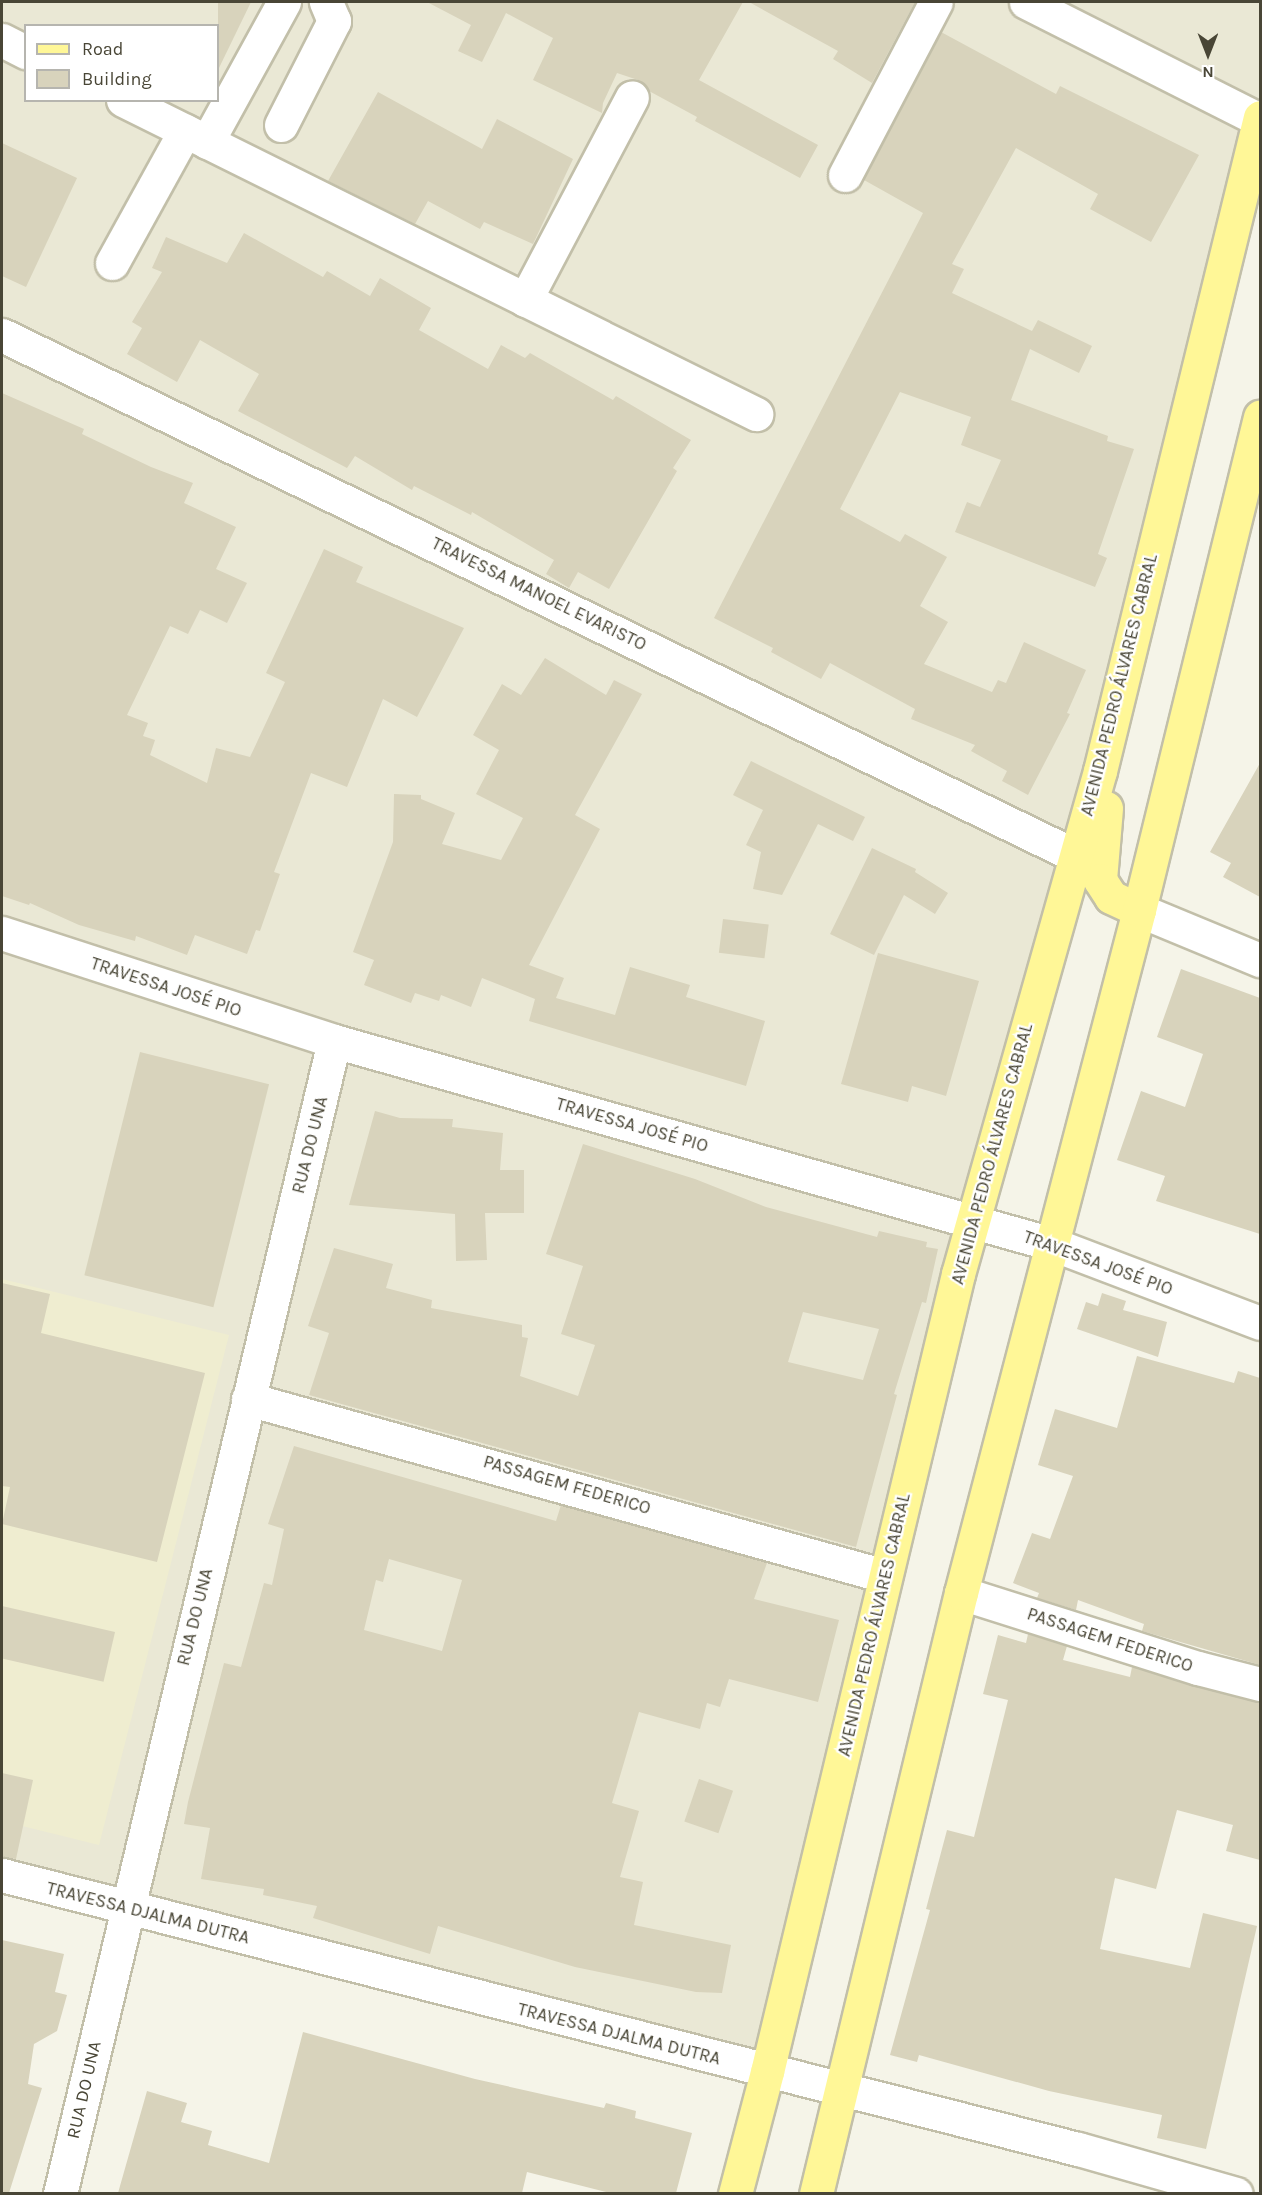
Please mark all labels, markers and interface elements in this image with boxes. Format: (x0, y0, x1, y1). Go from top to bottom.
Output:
legend (24, 24, 219, 102)
north arrow (1178, 24, 1238, 84)
text: Road (82, 38, 123, 60)
text: N (1202, 63, 1214, 82)
text: Building (82, 68, 152, 90)
street label: TRAVESSA MANOEL EVARISTO (428, 532, 650, 656)
street label: AVENIDA PEDRO ÁLVARES CABRAL (1076, 552, 1162, 818)
street label: TRAVESSA JOSÉ PIO (88, 952, 244, 1022)
street label: AVENIDA PEDRO ÁLVARES CABRAL (947, 1021, 1037, 1287)
street label: TRAVESSA JOSÉ PIO (553, 1093, 711, 1157)
street label: RUA DO UNA (287, 1094, 333, 1196)
street label: TRAVESSA JOSÉ PIO (1020, 1226, 1176, 1300)
street label: PASSAGEM FEDERICO (481, 1451, 653, 1519)
street label: AVENIDA PEDRO ÁLVARES CABRAL (833, 1491, 915, 1759)
street label: RUA DO UNA (172, 1566, 218, 1668)
street label: PASSAGEM FEDERICO (1024, 1603, 1196, 1677)
street label: TRAVESSA DJALMA DUTRA (44, 1877, 252, 1949)
street label: TRAVESSA DJALMA DUTRA (515, 1998, 723, 2070)
street label: RUA DO UNA (62, 2039, 106, 2141)

